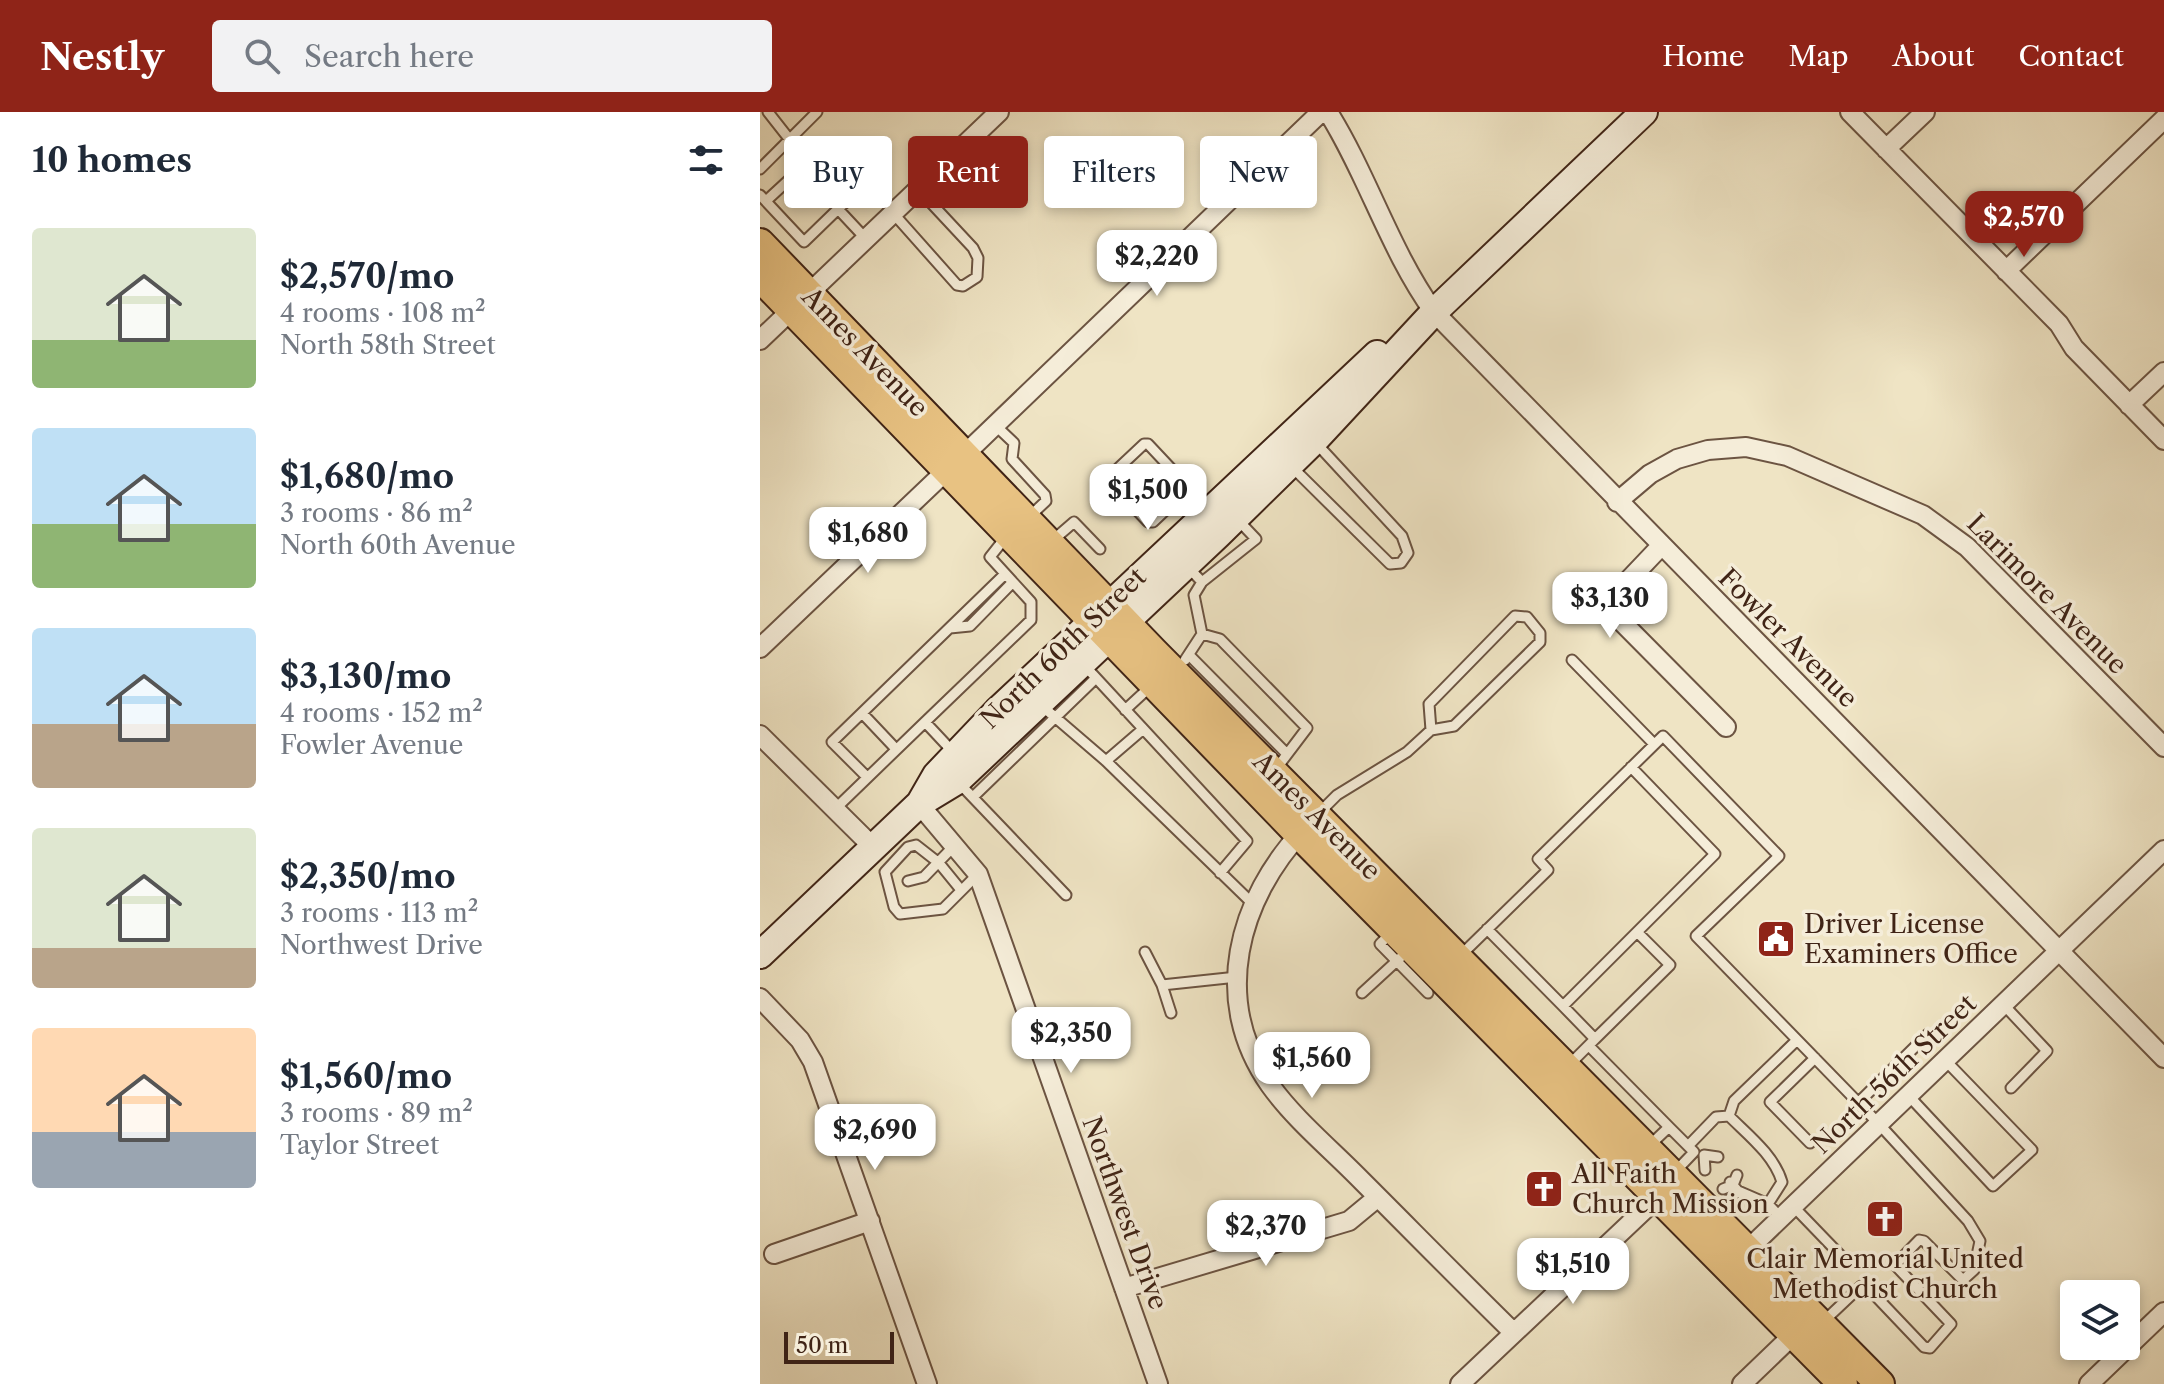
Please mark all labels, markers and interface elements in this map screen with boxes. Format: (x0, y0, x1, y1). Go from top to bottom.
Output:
search box (212, 20, 772, 92)
text: Nestly (40, 33, 164, 80)
icon: search (240, 34, 284, 78)
text: Search here (304, 38, 474, 75)
text: Home (1662, 39, 1744, 73)
text: Map (1788, 39, 1848, 73)
text: About (1892, 39, 1974, 73)
text: Contact (2018, 39, 2124, 73)
chip: Buy (784, 136, 892, 208)
chip: Rent (908, 136, 1028, 208)
chip: Filters (1044, 136, 1184, 208)
chip: New (1200, 136, 1317, 208)
icon: filters (684, 138, 728, 182)
text: 10 homes (32, 139, 192, 181)
pin: $2,570 (1959, 191, 2089, 259)
text: $2,570 (1983, 201, 2065, 233)
pin: $2,220 (1092, 230, 1222, 298)
text: $2,220 (1115, 240, 1199, 272)
text: $2,570/mo (280, 255, 454, 297)
icon: home (96, 260, 192, 356)
street label: Ames Avenue (795, 280, 935, 423)
text: 4 rooms · 108 m² (280, 297, 486, 329)
text: North 58th Street (280, 329, 496, 361)
text: $1,680/mo (280, 455, 454, 497)
icon: home (96, 460, 192, 556)
pin: $1,500 (1083, 464, 1213, 532)
text: $1,500 (1108, 474, 1188, 506)
text: 3 rooms · 86 m² (280, 497, 473, 529)
pin: $1,680 (803, 507, 933, 575)
street label: Larimore Avenue (1960, 507, 2134, 681)
text: $1,680 (827, 517, 909, 549)
text: North 60th Avenue (280, 529, 516, 561)
street label: North 60th Street (974, 560, 1153, 735)
street label: Fowler Avenue (1712, 562, 1864, 714)
pin: $3,130 (1545, 572, 1675, 640)
text: $3,130 (1570, 582, 1650, 614)
text: $3,130/mo (280, 655, 451, 697)
icon: home (96, 660, 192, 756)
text: 4 rooms · 152 m² (280, 697, 483, 729)
text: Fowler Avenue (280, 729, 463, 761)
street label: Ames Avenue (1246, 745, 1388, 887)
text: $2,350/mo (280, 855, 456, 897)
icon: home (96, 860, 192, 956)
text: 3 rooms · 113 m² (280, 897, 478, 929)
place label: Driver License Examiners Office (1804, 908, 2018, 970)
public building icon: Driver License Examiners Office (1755, 918, 1797, 960)
text: Northwest Drive (280, 929, 483, 961)
street label: North 56th Street (1805, 987, 1983, 1160)
pin: $2,350 (1006, 1007, 1136, 1075)
text: $2,350 (1030, 1017, 1112, 1049)
pin: $1,560 (1247, 1032, 1377, 1100)
text: $1,560 (1272, 1042, 1352, 1074)
text: $1,560/mo (280, 1055, 452, 1097)
icon: home (96, 1060, 192, 1156)
text: 3 rooms · 89 m² (280, 1097, 473, 1129)
pin: $2,690 (810, 1104, 940, 1172)
street label: Northwest Drive (1075, 1112, 1175, 1314)
text: $2,690 (833, 1114, 917, 1146)
text: Taylor Street (280, 1129, 439, 1161)
place label: All Faith Church Mission (1571, 1158, 1769, 1220)
church icon: All Faith Church Mission (1523, 1168, 1565, 1210)
church icon: Clair Memorial United Methodist Church (1864, 1198, 1906, 1240)
pin: $2,370 (1201, 1200, 1331, 1268)
text: $2,370 (1225, 1210, 1307, 1242)
pin: $1,510 (1508, 1238, 1638, 1306)
place label: Clair Memorial United Methodist Church (1746, 1243, 2024, 1305)
text: $1,510 (1535, 1248, 1611, 1280)
map controls (2060, 1280, 2140, 1360)
button: layers (2060, 1280, 2140, 1360)
scale bar (784, 1328, 894, 1364)
text: 50 m (796, 1332, 848, 1359)

